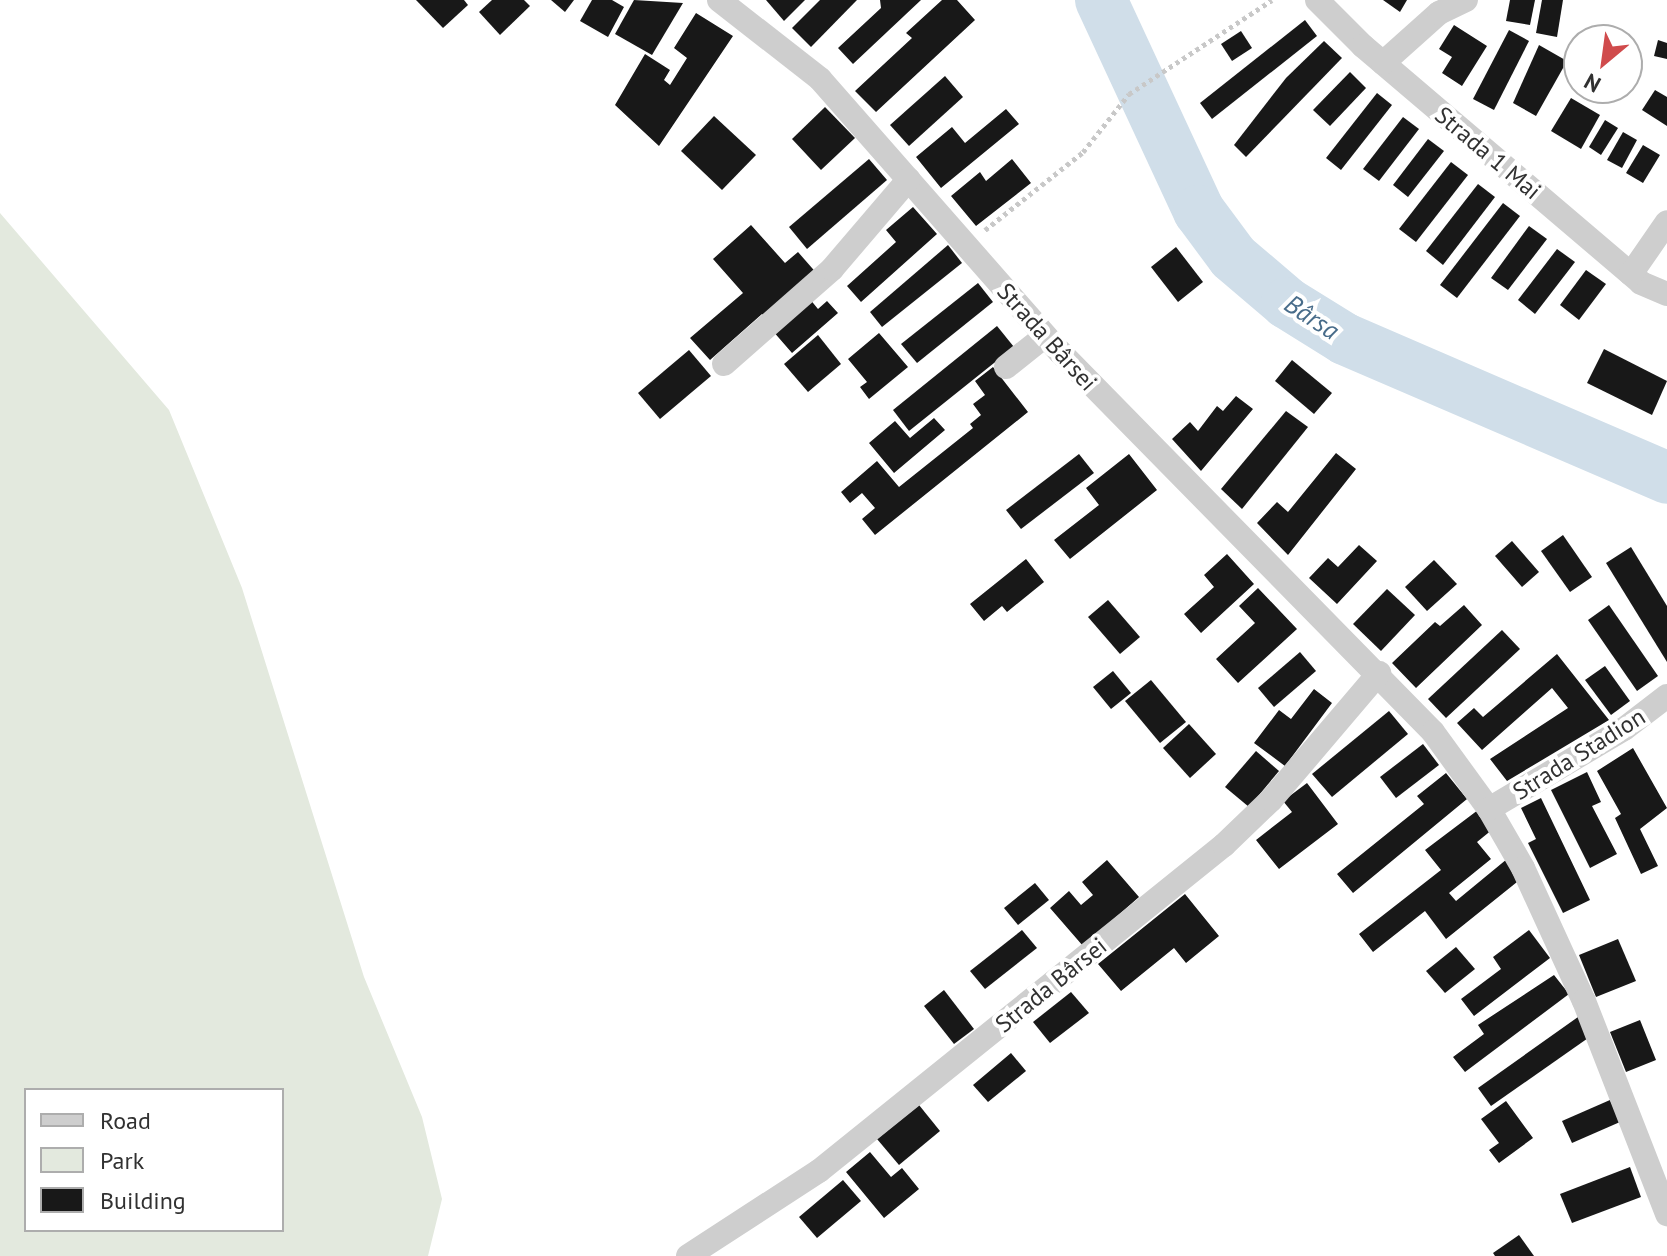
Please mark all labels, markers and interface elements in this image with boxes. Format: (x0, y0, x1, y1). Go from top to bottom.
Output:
north arrow (1563, 24, 1643, 104)
text: N (1579, 67, 1605, 99)
street label: Strada 1 Mai (1429, 101, 1547, 205)
street label: Strada Bârsei (991, 277, 1103, 397)
water label: Bârsa (1279, 288, 1345, 346)
street label: Strada Stadion (1508, 702, 1650, 806)
street label: Strada Bârsei (989, 931, 1113, 1039)
legend (24, 1088, 284, 1232)
text: Road (100, 1105, 151, 1136)
text: Park (100, 1145, 144, 1176)
text: Building (100, 1185, 186, 1216)

